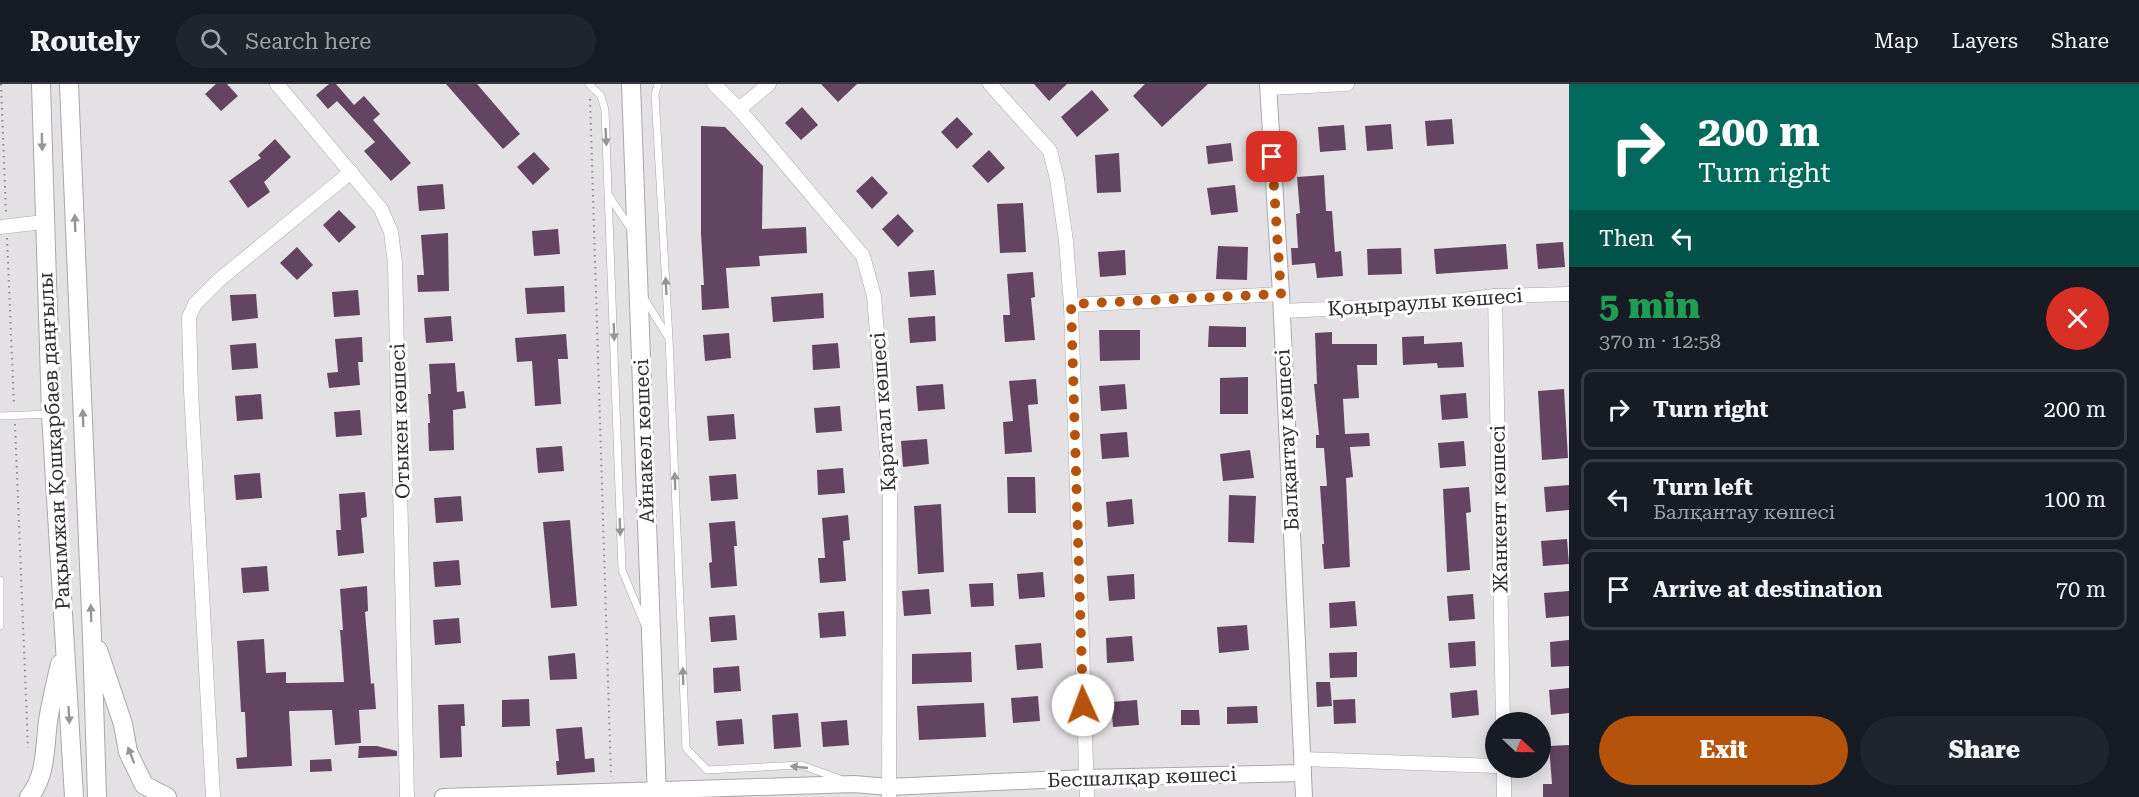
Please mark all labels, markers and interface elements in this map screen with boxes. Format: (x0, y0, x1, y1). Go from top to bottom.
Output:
search box (176, 14, 596, 68)
text: Routely (30, 25, 140, 58)
icon: search (197, 25, 230, 58)
text: Search here (245, 29, 371, 54)
text: Map (1874, 29, 1919, 53)
text: Layers (1952, 29, 2018, 53)
text: Share (2051, 29, 2109, 53)
text: 200 m (1698, 107, 1820, 156)
icon: right (1599, 108, 1677, 186)
one-way arrow (602, 127, 611, 146)
pin (1246, 131, 1297, 182)
one-way arrow (38, 133, 47, 152)
icon: arrive (1255, 140, 1288, 173)
text: Turn right (1698, 157, 1831, 189)
one-way arrow (70, 213, 79, 232)
icon: left (1666, 222, 1699, 255)
text: Then (1599, 226, 1654, 251)
street label: Рақымжан Қошқарбаев даңғылы (33, 272, 75, 610)
one-way arrow (662, 277, 671, 296)
street label: Қоңыраулы көшесі (1327, 283, 1523, 321)
text: 5 min (1599, 285, 1700, 327)
button: close (2046, 287, 2109, 350)
one-way arrow (609, 322, 618, 341)
text: 370 m · 12:58 (1599, 329, 1721, 353)
street label: Қаратал көшесі (865, 331, 901, 493)
street label: Отыкен көшесі (385, 343, 415, 499)
street label: Балқантау көшесі (1270, 348, 1304, 532)
street label: Айнакөл көшесі (629, 358, 659, 524)
icon: right (1602, 393, 1635, 426)
text: Turn right (1653, 397, 1768, 422)
text: 200 m (2043, 397, 2106, 422)
one-way arrow (79, 408, 88, 427)
street label: Жанкент көшесі (1486, 425, 1512, 593)
one-way arrow (670, 472, 680, 491)
text: Turn left (1653, 475, 1753, 500)
icon: left (1602, 483, 1635, 516)
text: 100 m (2043, 487, 2106, 512)
text: Балқантау көшесі (1653, 500, 1835, 524)
one-way arrow (616, 517, 625, 536)
icon: arrive (1602, 573, 1635, 606)
text: Arrive at destination (1653, 577, 1882, 602)
text: 70 m (2056, 577, 2106, 602)
one-way arrow (87, 603, 96, 622)
one-way arrow (678, 667, 687, 686)
position arrow (1051, 673, 1115, 737)
one-way arrow (64, 705, 73, 724)
north arrow (1485, 712, 1551, 778)
map controls (1485, 712, 1551, 778)
button: Exit (1599, 716, 1848, 785)
button: Share (1860, 716, 2109, 785)
one-way arrow (125, 746, 135, 764)
one-way arrow (789, 762, 808, 771)
street label: Бесшалқар көшесі (1047, 762, 1237, 792)

